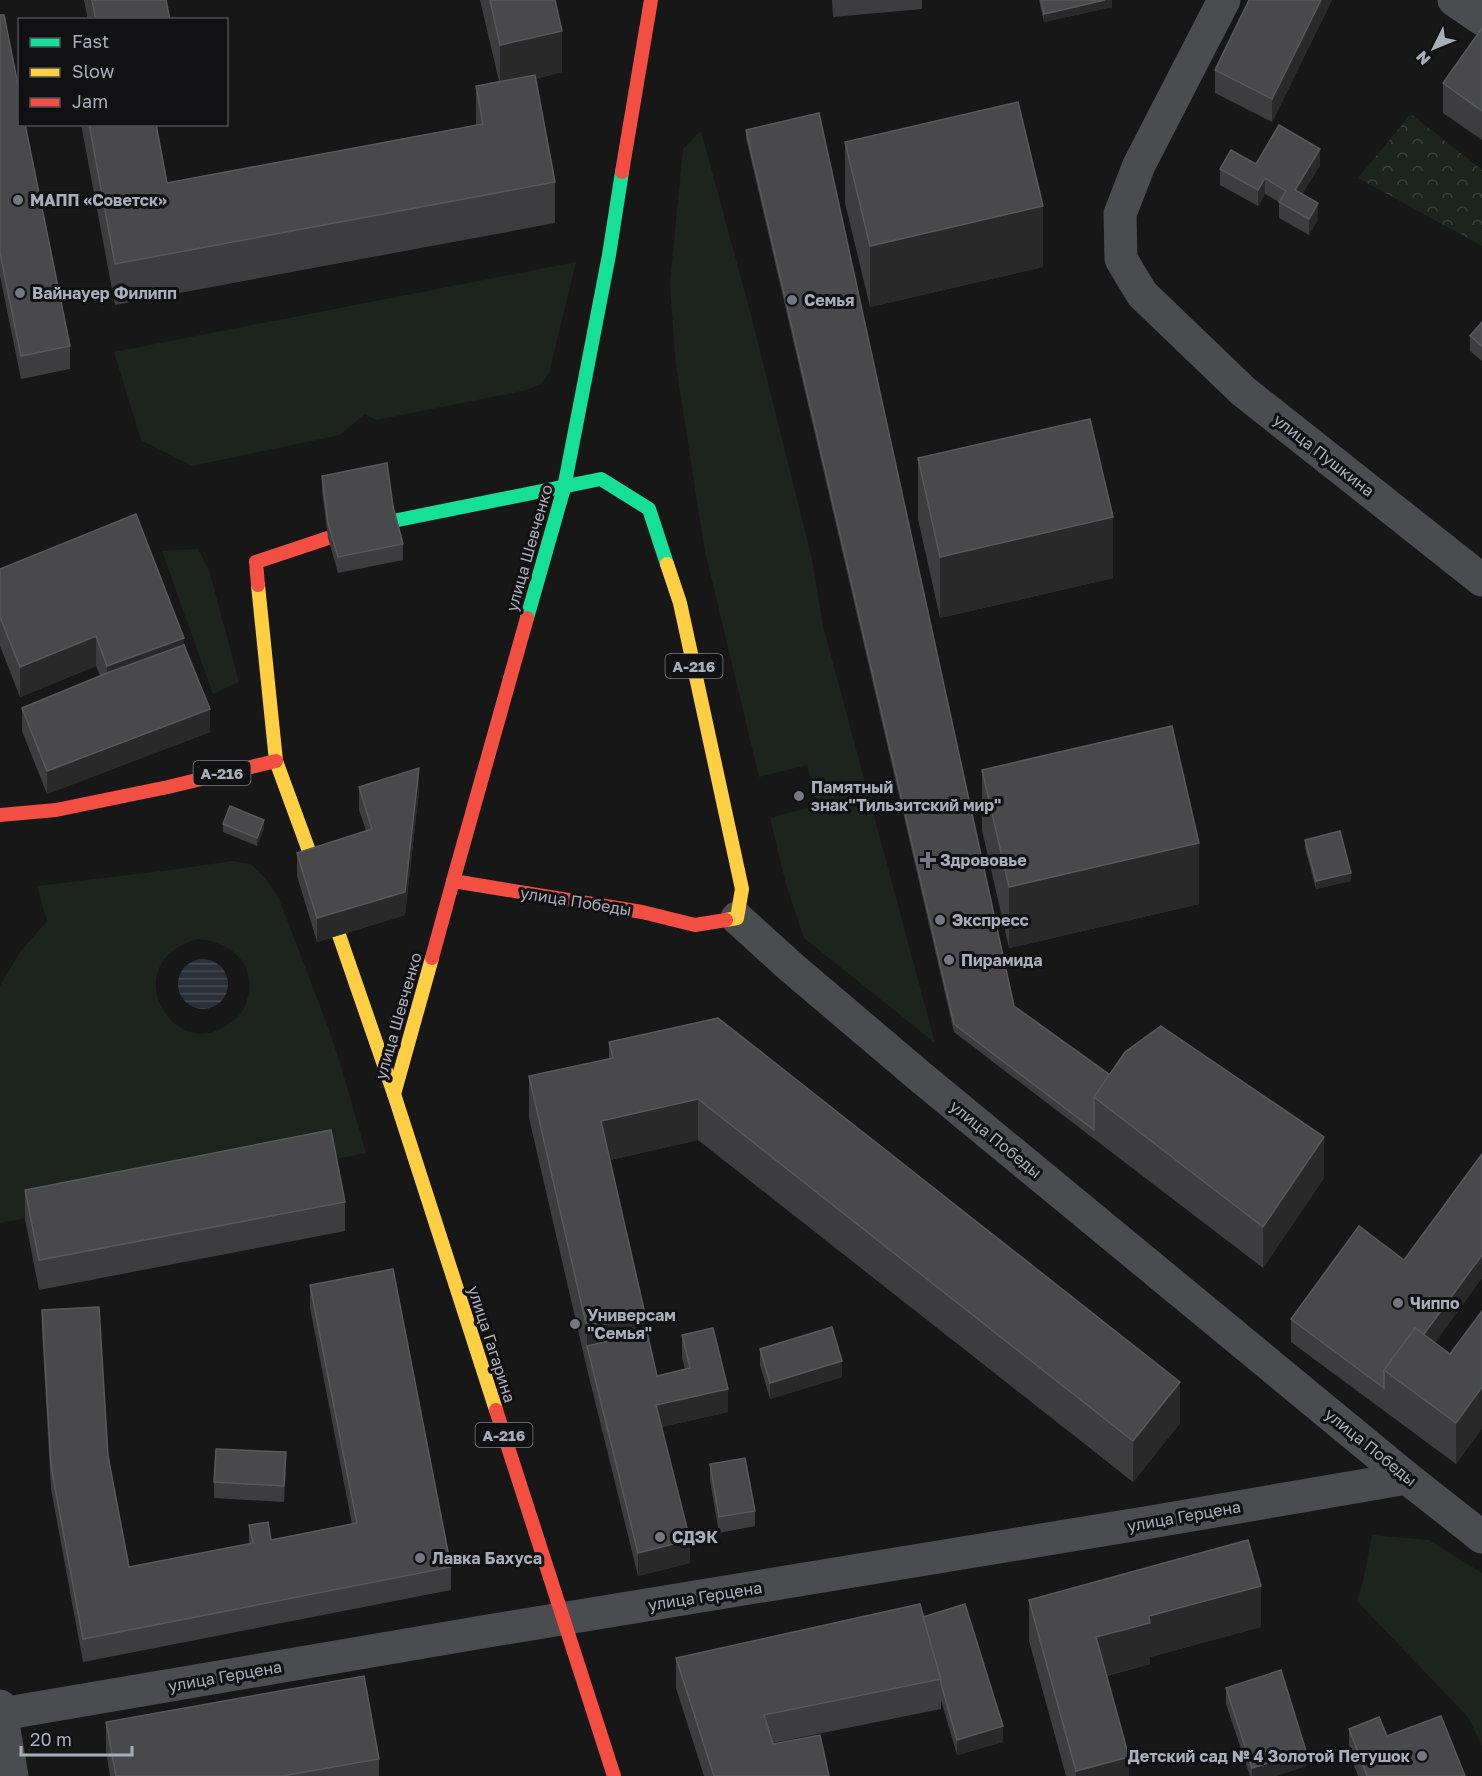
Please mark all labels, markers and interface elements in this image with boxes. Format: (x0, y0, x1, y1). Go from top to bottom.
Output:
legend (18, 18, 228, 126)
north arrow (1404, 18, 1464, 78)
text: Fast (72, 30, 109, 52)
text: N (1412, 47, 1434, 70)
text: Slow (72, 60, 115, 82)
text: Jam (72, 90, 108, 112)
place label: МАПП «Советск» (30, 190, 167, 210)
marker: МАПП «Советск» (11, 193, 25, 207)
place label: Вайнауер Филипп (32, 283, 177, 303)
marker: Вайнауер Филипп (13, 286, 27, 300)
place label: Семья (804, 290, 854, 310)
marker: Семья (785, 293, 799, 307)
street label: улица Пушкина (1270, 409, 1378, 501)
street label: улица Шевченко (501, 482, 557, 614)
road number: А-216 (666, 654, 722, 678)
road number: А-216 (194, 761, 250, 785)
place label: Памятный знак"Тильзитский мир" (811, 777, 1001, 815)
marker: Памятный знак"Тильзитский мир" (792, 789, 806, 803)
place label: Здрововье (940, 850, 1027, 870)
marker: Здрововье (921, 853, 935, 867)
street label: улица Победы (519, 882, 633, 920)
place label: Экспресс (952, 910, 1029, 930)
marker: Экспресс (933, 913, 947, 927)
street label: улица Шевченко (370, 950, 426, 1082)
place label: Пирамида (961, 950, 1043, 970)
marker: Пирамида (942, 953, 956, 967)
street label: улица Победы (946, 1096, 1046, 1182)
street label: улица Гагарина (464, 1283, 520, 1405)
place label: Чиппо (1410, 1293, 1460, 1313)
marker: Чиппо (1391, 1296, 1405, 1310)
place label: Универсам "Семья" (587, 1305, 676, 1343)
marker: Универсам "Семья" (568, 1317, 582, 1331)
street label: улица Победы (1321, 1404, 1421, 1490)
road number: А-216 (476, 1423, 532, 1447)
street label: улица Герцена (1126, 1496, 1242, 1536)
place label: СДЭК (672, 1527, 718, 1547)
marker: СДЭК (653, 1530, 667, 1544)
place label: Лавка Бахуса (432, 1548, 542, 1568)
marker: Лавка Бахуса (413, 1551, 427, 1565)
street label: улица Герцена (647, 1577, 763, 1615)
street label: улица Герцена (167, 1656, 283, 1696)
scale bar (21, 1719, 132, 1757)
text: 20 m (30, 1728, 72, 1750)
place label: Детский сад № 4 Золотой Петушок (1128, 1746, 1411, 1766)
marker: Детский сад № 4 Золотой Петушок (1415, 1749, 1429, 1763)

